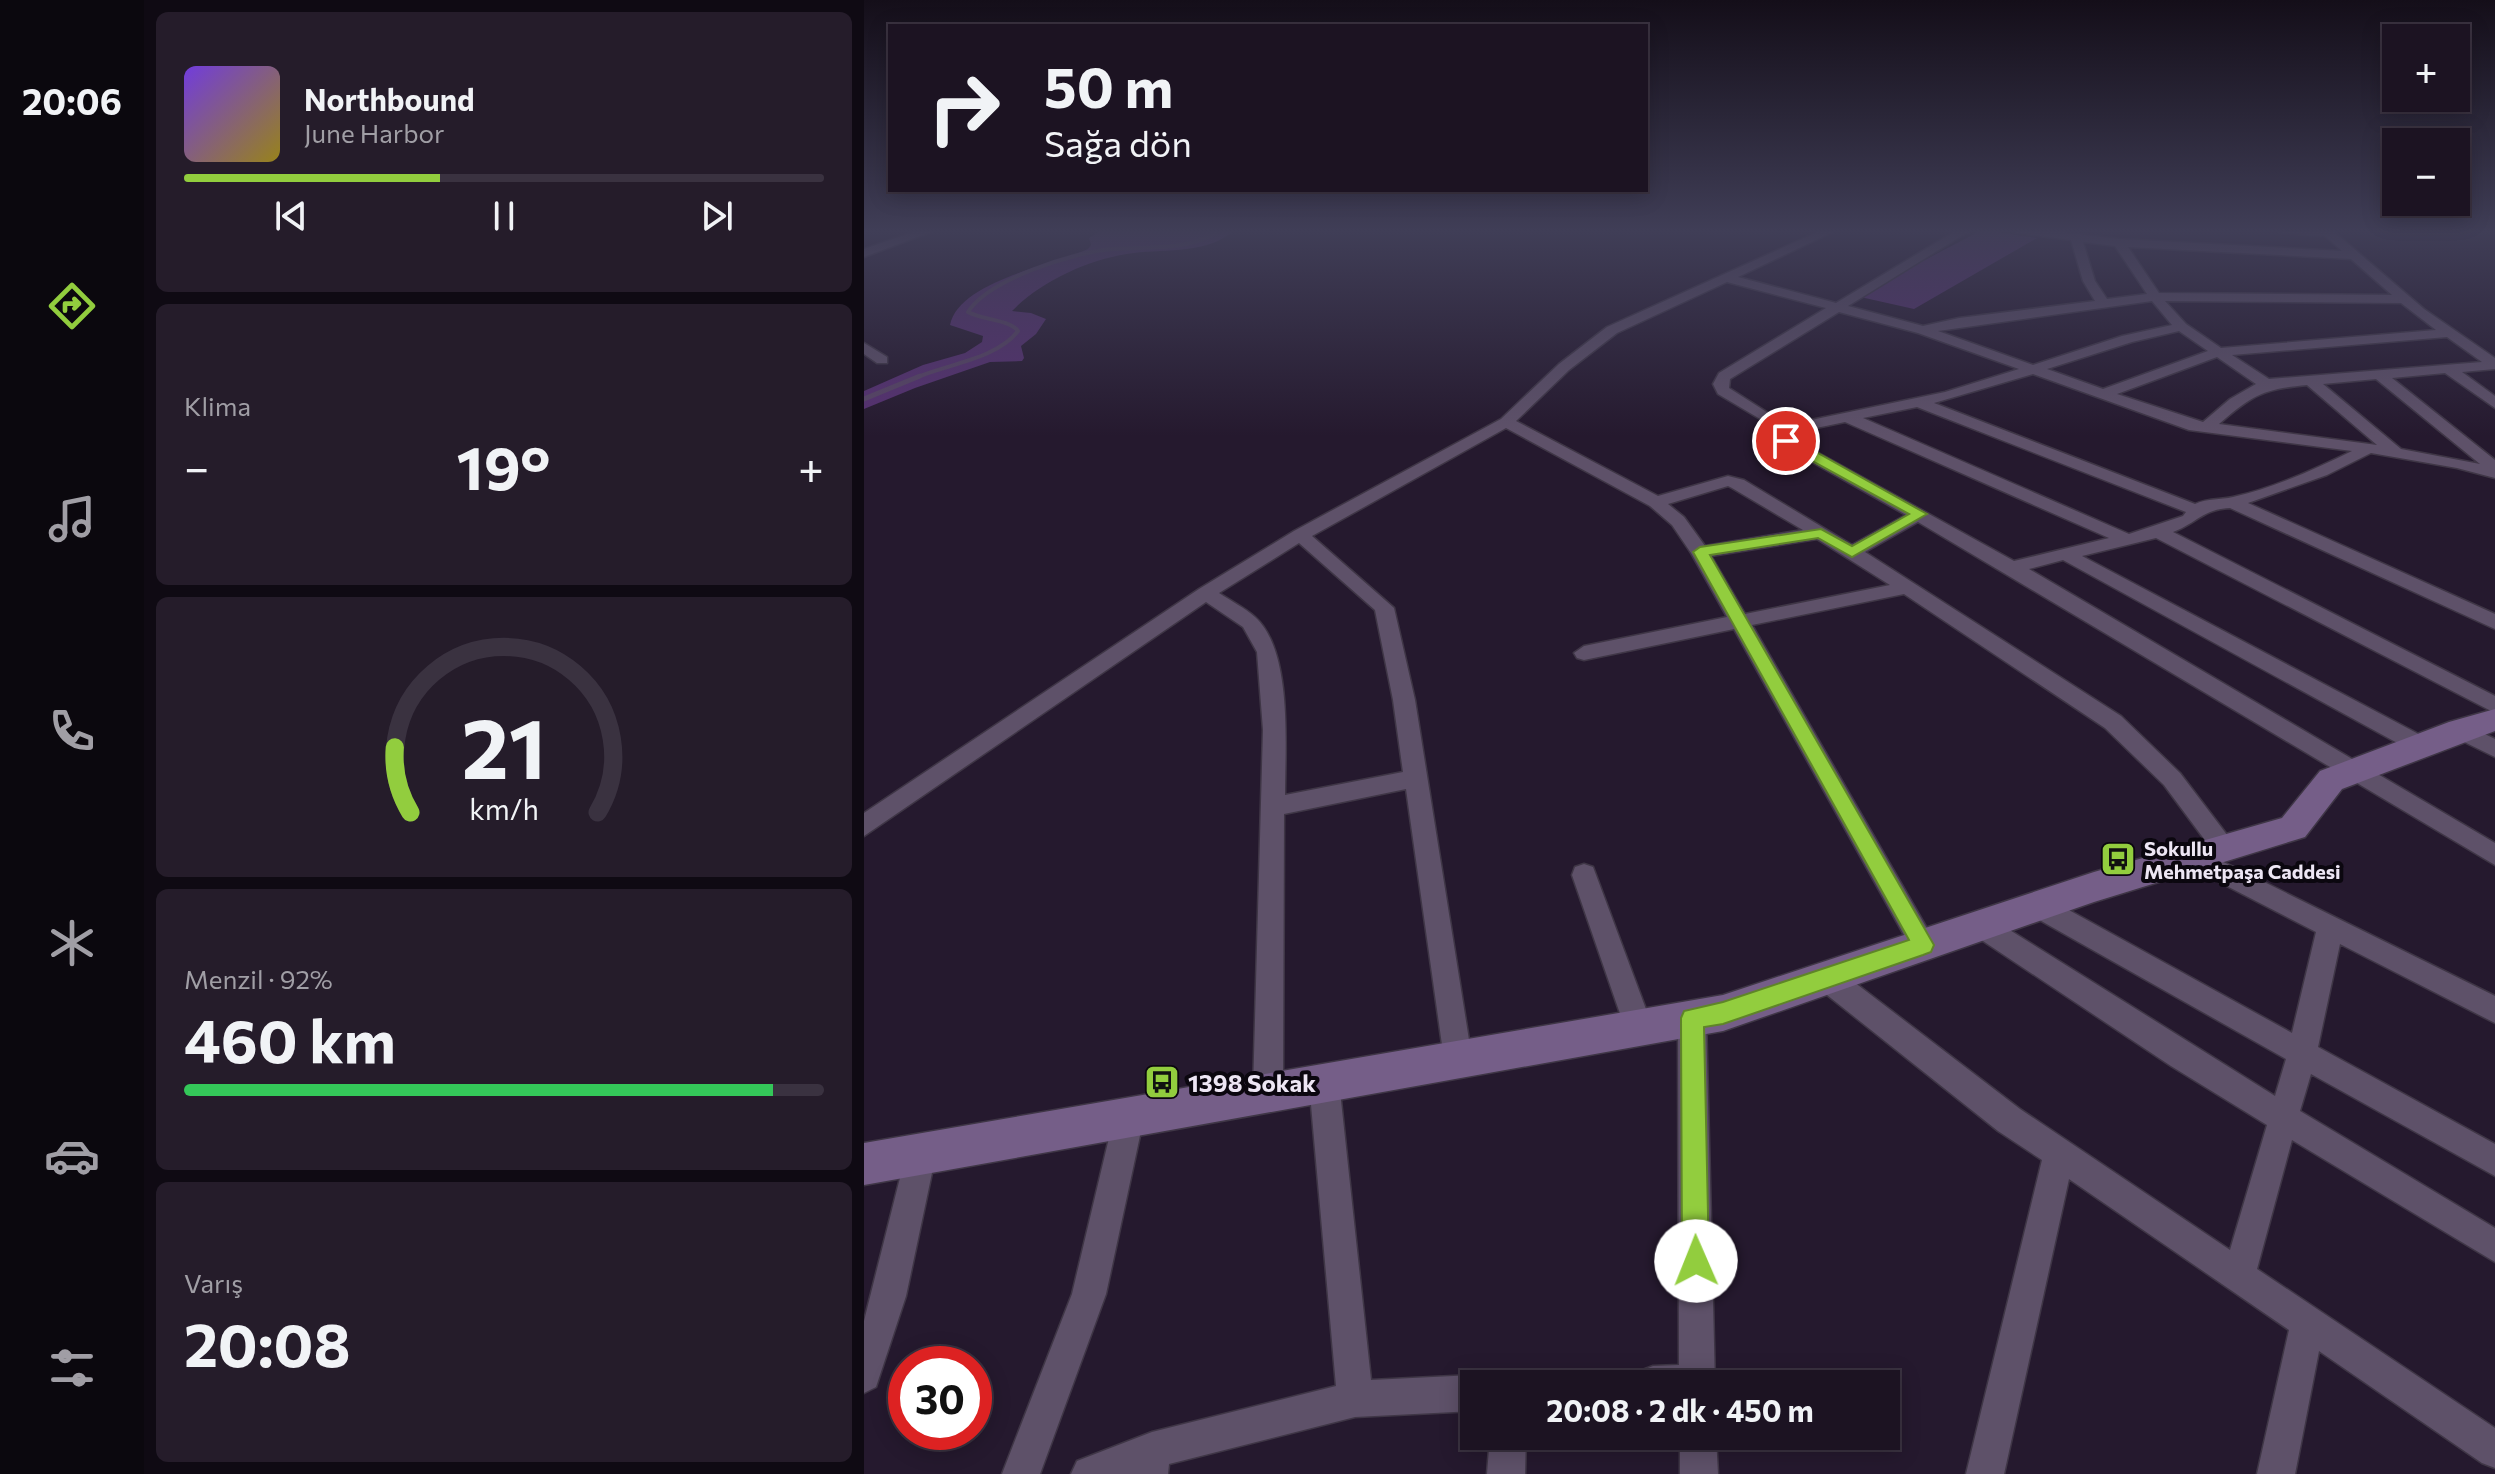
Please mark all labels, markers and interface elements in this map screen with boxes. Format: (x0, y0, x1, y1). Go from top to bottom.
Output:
map controls (2382, 24, 2470, 216)
button: + (2382, 24, 2470, 112)
text: 50 m (1044, 51, 1173, 120)
icon: right (912, 56, 1016, 160)
text: 20:06 (22, 78, 122, 122)
text: Northbound (304, 80, 475, 117)
text: June Harbor (304, 117, 444, 148)
text: Sağa dön (1044, 120, 1192, 164)
button: − (2382, 128, 2470, 216)
icon: previous (269, 194, 313, 238)
icon: pause (482, 194, 526, 238)
icon: next (695, 194, 739, 238)
icon: directions (44, 278, 100, 334)
text: Klima (184, 390, 251, 421)
pin (1752, 407, 1820, 475)
icon: arrive (1764, 419, 1808, 463)
text: 19° (456, 429, 551, 502)
text: − (184, 439, 209, 493)
text: + (798, 439, 824, 493)
icon: music (44, 491, 100, 547)
text: 21 (462, 694, 546, 796)
icon: phone (44, 703, 100, 759)
text: km/h (469, 791, 539, 826)
place label: Sokullu Mehmetpaşa Caddesi (2144, 836, 2341, 883)
bus stop icon: Sokullu Mehmetpaşa Caddesi (2099, 840, 2137, 878)
icon: climate (44, 915, 100, 971)
text: Menzil · 92% (184, 963, 333, 994)
text: 460 km (184, 1002, 396, 1075)
bus stop icon: 1398 Sokak (1143, 1063, 1181, 1101)
place label: 1398 Sokak (1188, 1068, 1316, 1097)
icon: car (44, 1128, 100, 1184)
position arrow (1654, 1219, 1738, 1303)
text: Varış (184, 1267, 243, 1298)
text: 20:08 (184, 1306, 351, 1379)
icon: filters (44, 1340, 100, 1396)
speed limit sign: 30 (888, 1346, 992, 1450)
text: 20:08 · 2 dk · 450 m (1546, 1391, 1814, 1428)

